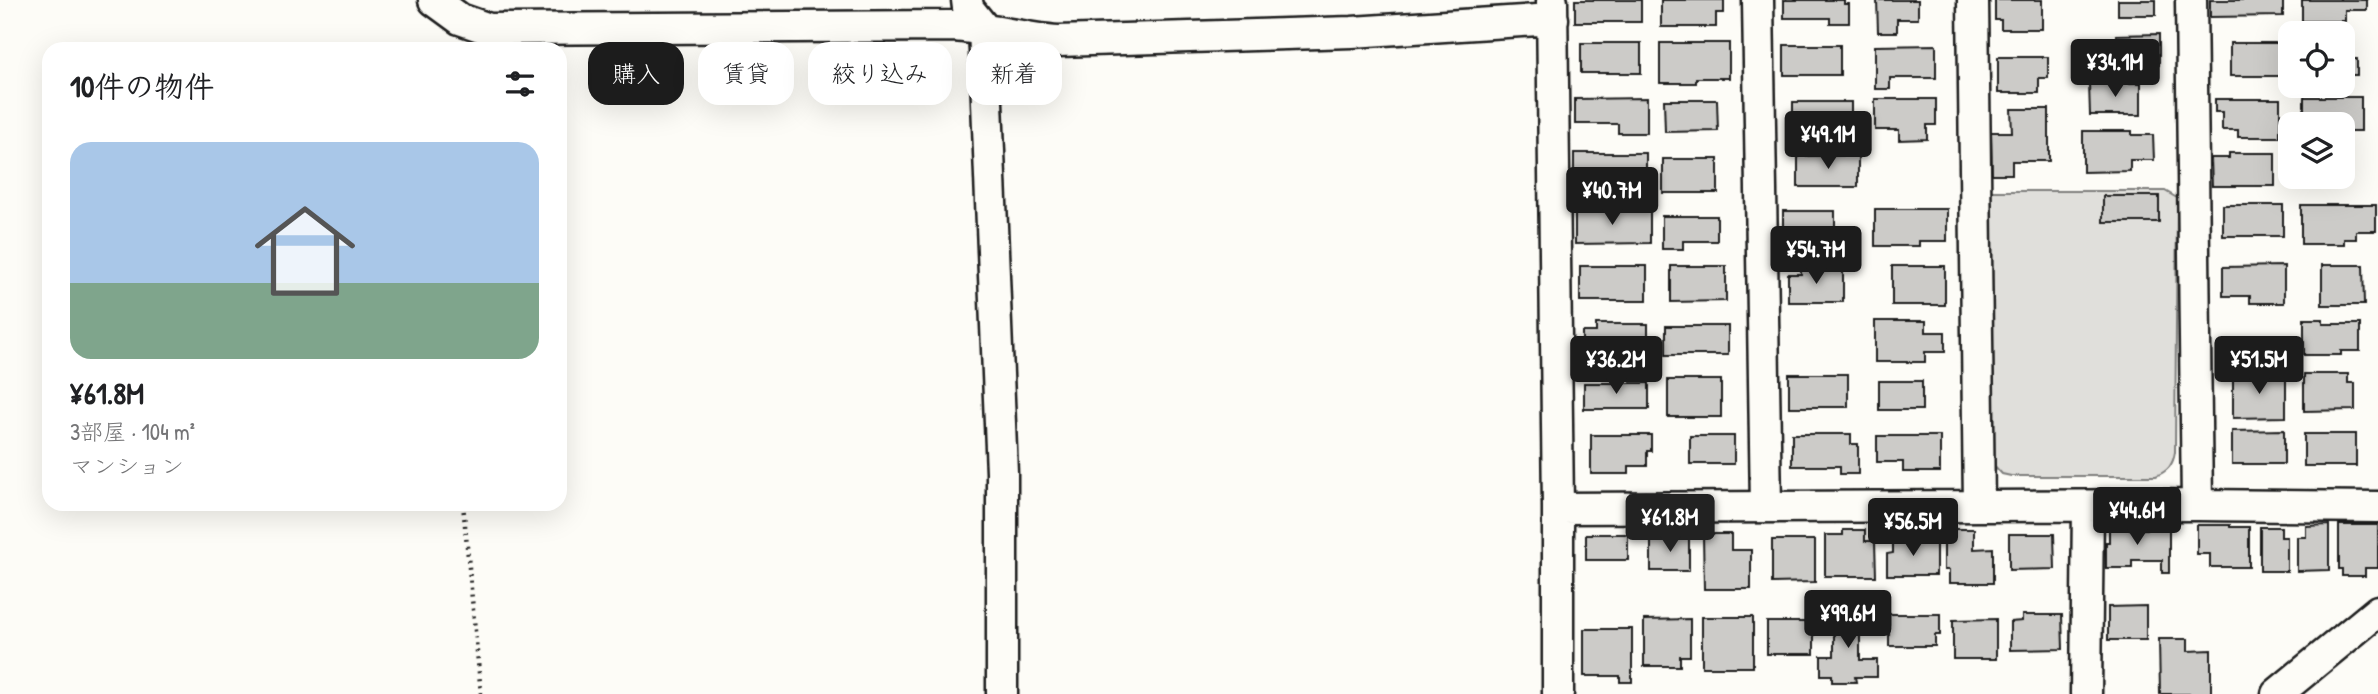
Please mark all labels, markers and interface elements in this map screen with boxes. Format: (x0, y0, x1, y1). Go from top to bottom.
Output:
map controls (2278, 21, 2355, 189)
button: locate (2278, 21, 2355, 98)
pin: ¥34.1M (2058, 40, 2172, 99)
chip: 購入 (588, 42, 684, 105)
chip: 賃貸 (698, 42, 794, 105)
chip: 絞り込み (808, 42, 952, 105)
chip: 新着 (966, 42, 1062, 105)
text: ¥34.1M (2087, 46, 2143, 77)
icon: filters (501, 65, 539, 103)
text: 10件の物件 (70, 66, 214, 106)
pin: ¥49.1M (1771, 111, 1885, 171)
button: layers (2278, 112, 2355, 189)
text: ¥49.1M (1801, 118, 1855, 149)
pin: ¥40.7M (1555, 168, 1669, 227)
text: ¥40.7M (1582, 174, 1642, 205)
icon: home (242, 188, 368, 314)
pin: ¥54.7M (1759, 226, 1873, 286)
text: ¥54.7M (1786, 233, 1846, 264)
pin: ¥36.2M (1559, 336, 1673, 396)
pin: ¥51.5M (2202, 336, 2316, 396)
text: ¥36.2M (1586, 343, 1646, 374)
text: ¥51.5M (2230, 343, 2288, 374)
text: ¥61.8M (70, 373, 144, 413)
text: 3部屋 · 104 m² (70, 416, 195, 447)
text: マンション (70, 450, 184, 481)
pin: ¥44.6M (2080, 488, 2194, 547)
pin: ¥61.8M (1613, 494, 1727, 554)
text: ¥44.6M (2109, 494, 2165, 525)
pin: ¥56.5M (1856, 498, 1970, 558)
text: ¥61.8M (1642, 501, 1698, 532)
text: ¥56.5M (1884, 505, 1942, 536)
pin: ¥99.6M (1791, 590, 1905, 650)
text: ¥99.6M (1820, 597, 1876, 628)

